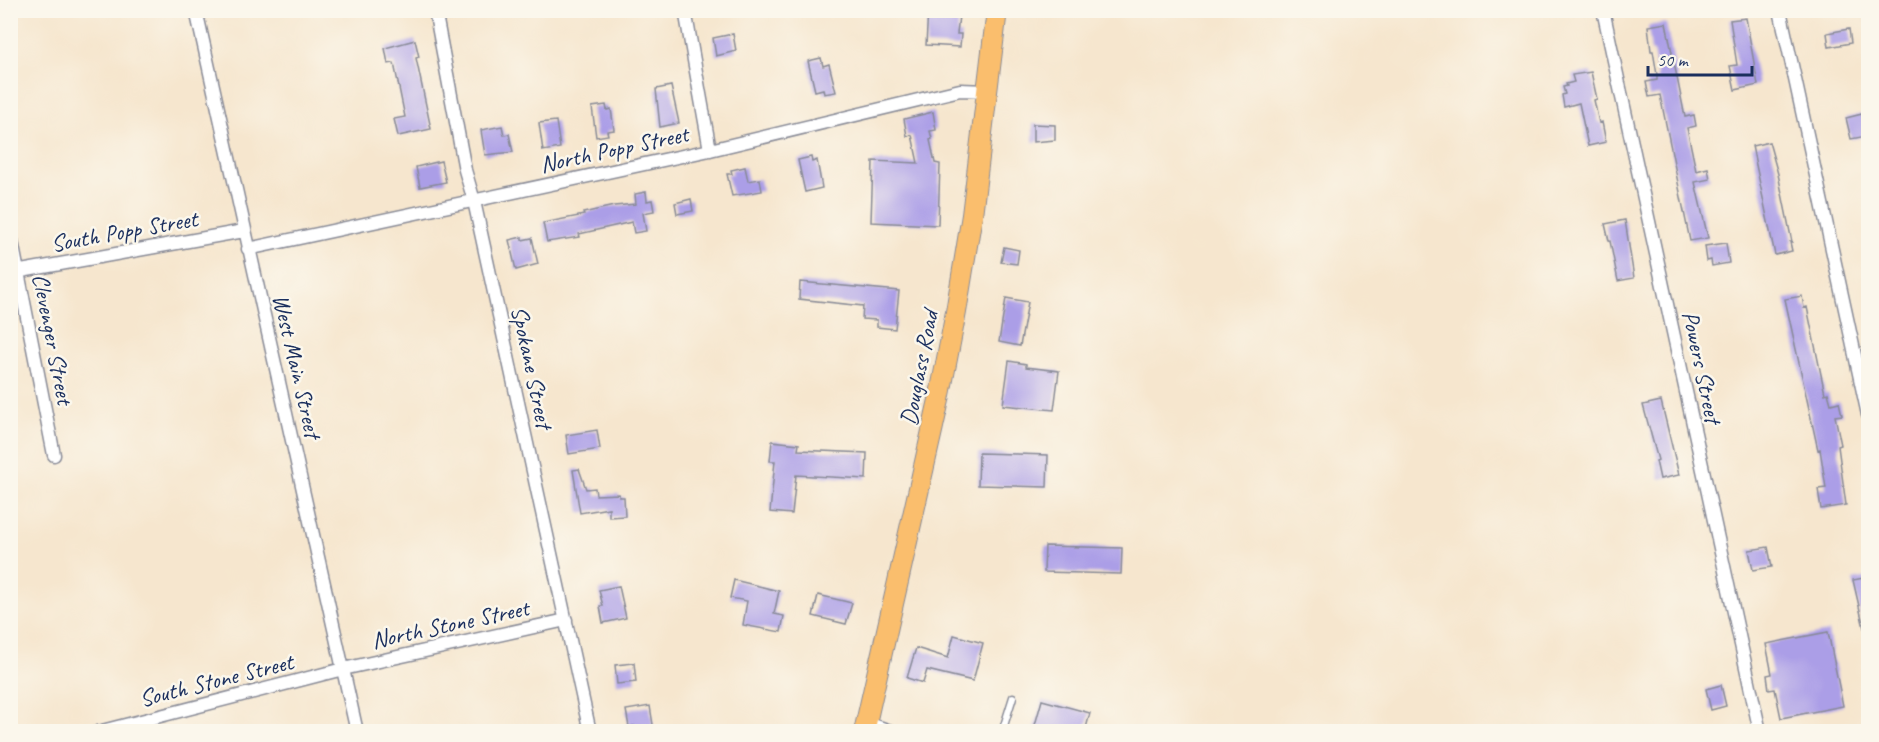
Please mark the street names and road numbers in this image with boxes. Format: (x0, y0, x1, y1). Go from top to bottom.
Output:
street label: North Popp Street (537, 118, 693, 179)
street label: South Popp Street (49, 203, 202, 259)
street label: Clevenger Street (26, 271, 81, 409)
street label: West Main Street (266, 291, 329, 444)
street label: Spokane Street (504, 303, 560, 434)
street label: Douglass Road (893, 305, 945, 428)
street label: Powers Street (1676, 308, 1729, 429)
street label: North Stone Street (369, 592, 533, 655)
street label: South Stone Street (136, 646, 298, 714)

